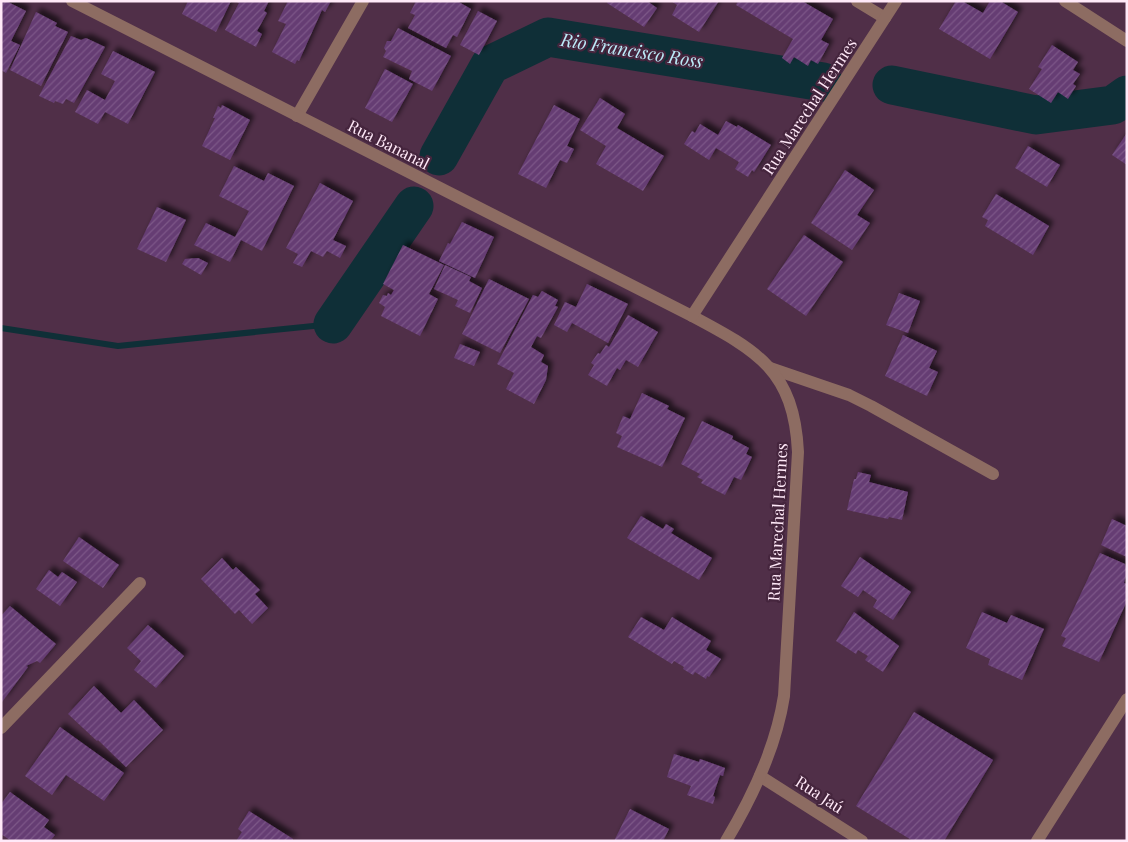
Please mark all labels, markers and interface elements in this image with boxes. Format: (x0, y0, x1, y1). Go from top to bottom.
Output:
water label: Rio Francisco Ross (558, 27, 705, 73)
street label: Rua Marechal Hermes (757, 34, 861, 178)
street label: Rua Bananal (345, 114, 434, 174)
street label: Rua Marechal Hermes (762, 442, 792, 602)
street label: Rua Jaú (792, 771, 848, 817)

